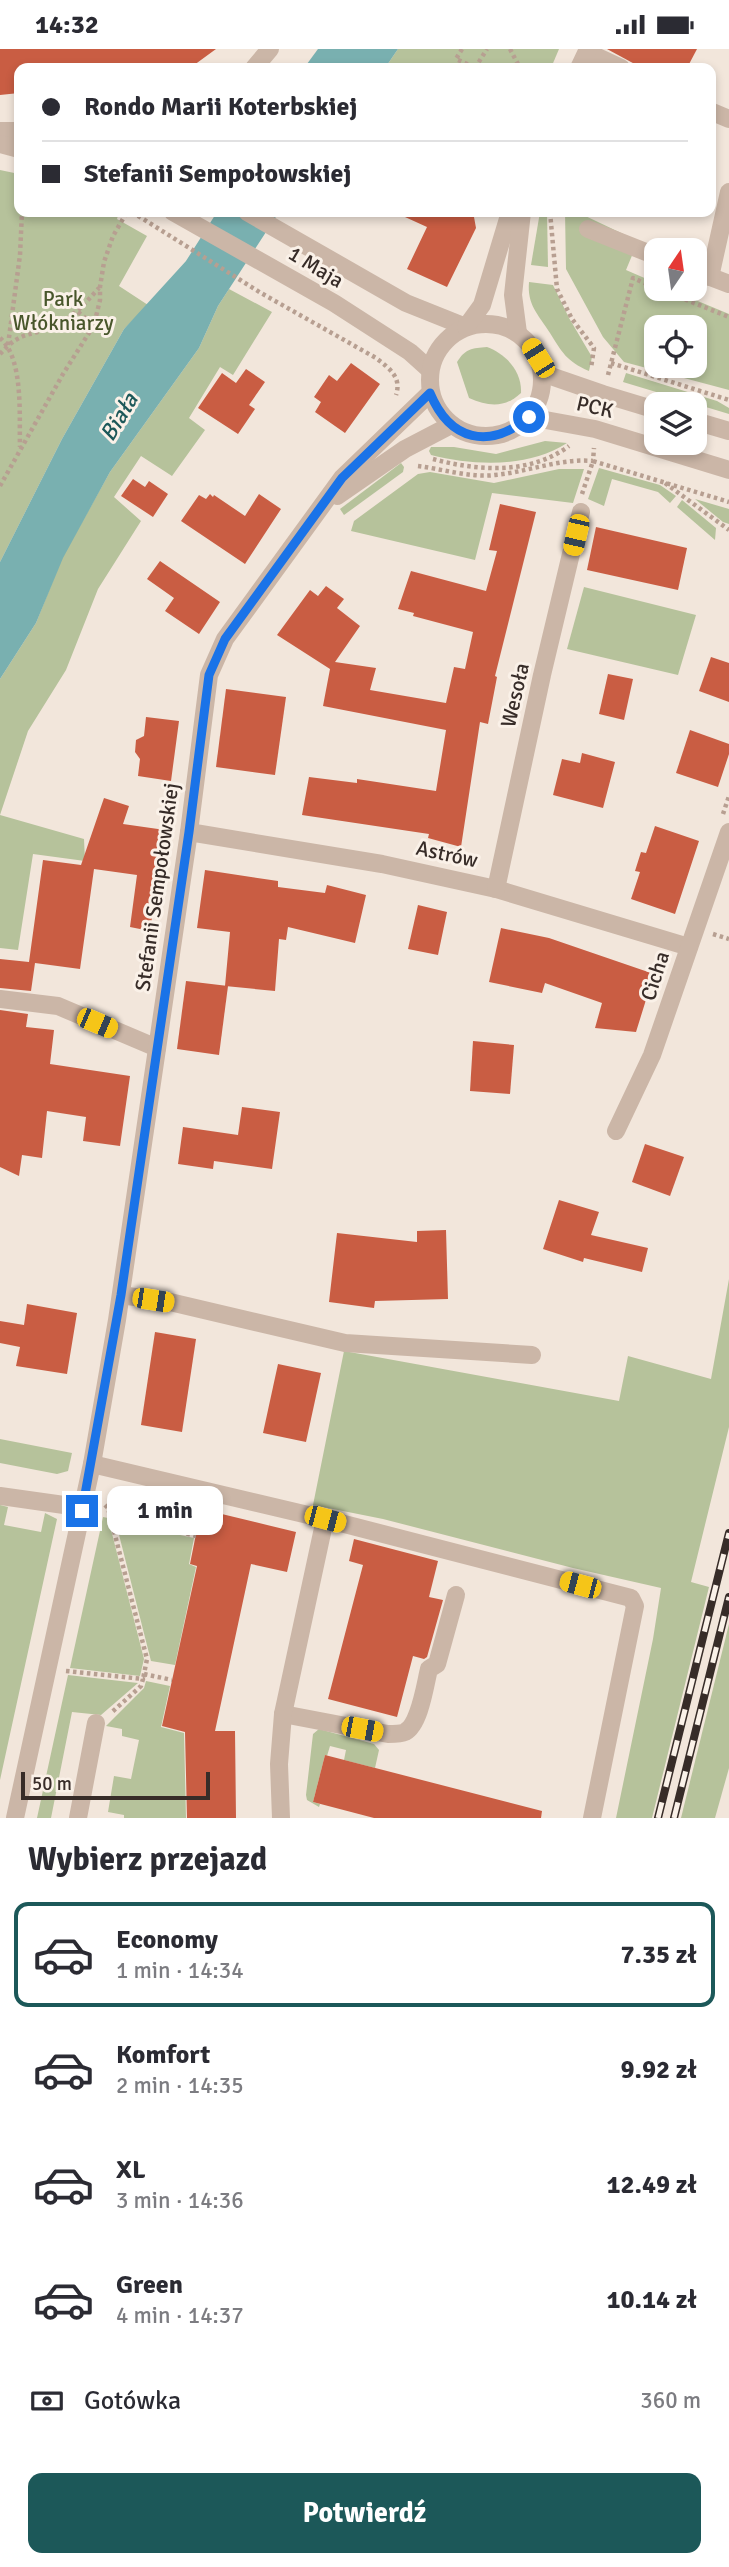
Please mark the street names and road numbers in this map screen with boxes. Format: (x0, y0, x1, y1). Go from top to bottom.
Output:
street label: 1 Maja (284, 240, 348, 294)
street label: PCK (574, 390, 616, 424)
street label: Wesoła (495, 660, 535, 730)
street label: Stefanii Sempołowskiej (130, 781, 184, 993)
street label: Astrów (414, 835, 480, 873)
street label: Cicha (635, 948, 675, 1004)

